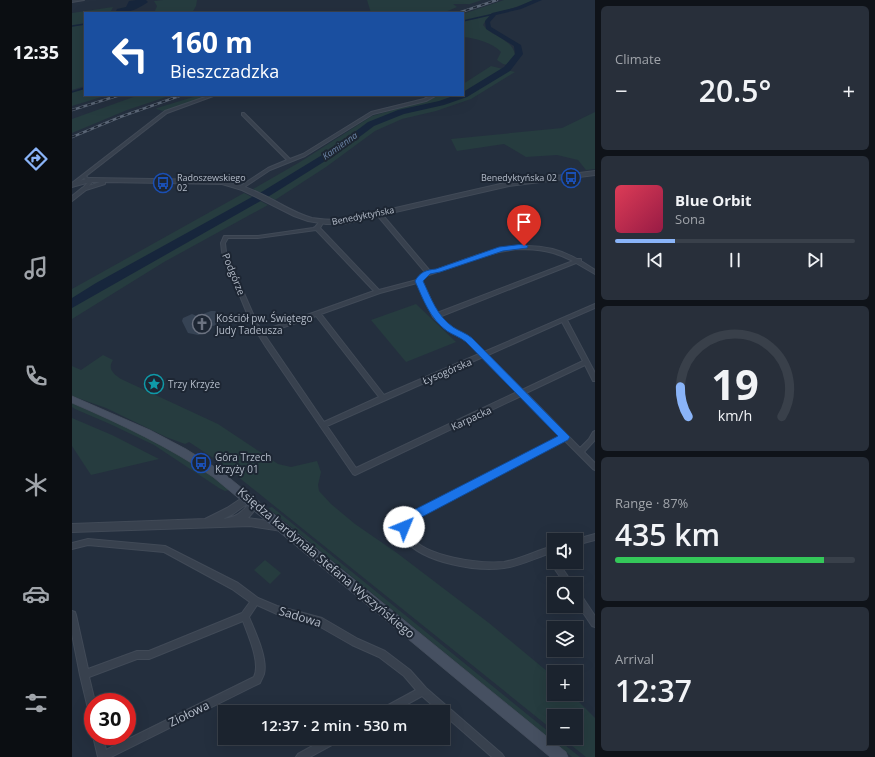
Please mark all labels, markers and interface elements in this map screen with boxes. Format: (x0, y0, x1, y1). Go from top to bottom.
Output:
text: 160 m (170, 23, 253, 61)
icon: left (104, 28, 156, 80)
text: 12:35 (13, 40, 59, 64)
text: Climate (615, 50, 661, 68)
text: Bieszczadzka (170, 59, 279, 83)
text: 20.5° (699, 70, 771, 111)
text: − (615, 75, 628, 105)
text: + (842, 75, 855, 105)
water label: Kamienna (320, 129, 360, 162)
icon: directions (22, 145, 50, 173)
bus stop icon: Benedyktyńska 02 (560, 167, 582, 189)
place label: Radoszewskiego 02 (177, 171, 246, 194)
place label: Benedyktyńska 02 (481, 171, 557, 184)
bus stop icon: Radoszewskiego 02 (152, 172, 174, 194)
text: Blue Orbit (675, 190, 752, 210)
street label: Benedyktyńska (331, 203, 395, 228)
pin (507, 205, 541, 246)
text: Sona (675, 210, 705, 228)
icon: arrive (513, 211, 535, 233)
icon: previous (644, 249, 666, 271)
icon: pause (724, 249, 746, 271)
icon: next (804, 249, 826, 271)
street label: Podgórze (219, 251, 249, 297)
icon: music (22, 254, 50, 282)
place label: Kościół pw. Świętego Judy Tadeusza (215, 311, 312, 337)
church icon: Kościół pw. Świętego Judy Tadeusza (191, 313, 213, 335)
street label: Łysogórska (420, 354, 474, 388)
text: 19 (711, 355, 759, 411)
icon: phone (22, 362, 50, 390)
place icon: Trzy Krzyże (143, 373, 165, 395)
place label: Trzy Krzyże (168, 377, 220, 391)
street label: Karpacka (449, 403, 493, 433)
text: km/h (718, 405, 752, 424)
place label: Góra Trzech Krzyży 01 (215, 450, 271, 476)
bus stop icon: Góra Trzech Krzyży 01 (190, 452, 212, 474)
icon: climate (22, 471, 50, 499)
street label: Księdza kardynała Stefana Wyszyńskiego (234, 483, 419, 642)
text: Range · 87% (615, 494, 688, 512)
position arrow (383, 506, 425, 548)
text: 435 km (615, 514, 720, 555)
map controls (547, 533, 583, 745)
button: sound (547, 533, 583, 569)
button: search (547, 577, 583, 613)
icon: car (22, 580, 50, 608)
street label: Sadowa (277, 602, 324, 631)
button: layers (547, 621, 583, 657)
text: Arrival (615, 650, 654, 668)
button: + (547, 665, 583, 701)
text: 12:37 (615, 670, 692, 711)
icon: filters (22, 689, 50, 717)
speed limit sign: 30 (84, 693, 136, 745)
street label: Ziołowa (166, 696, 212, 731)
button: − (547, 709, 583, 745)
text: 12:37 · 2 min · 530 m (261, 715, 407, 735)

